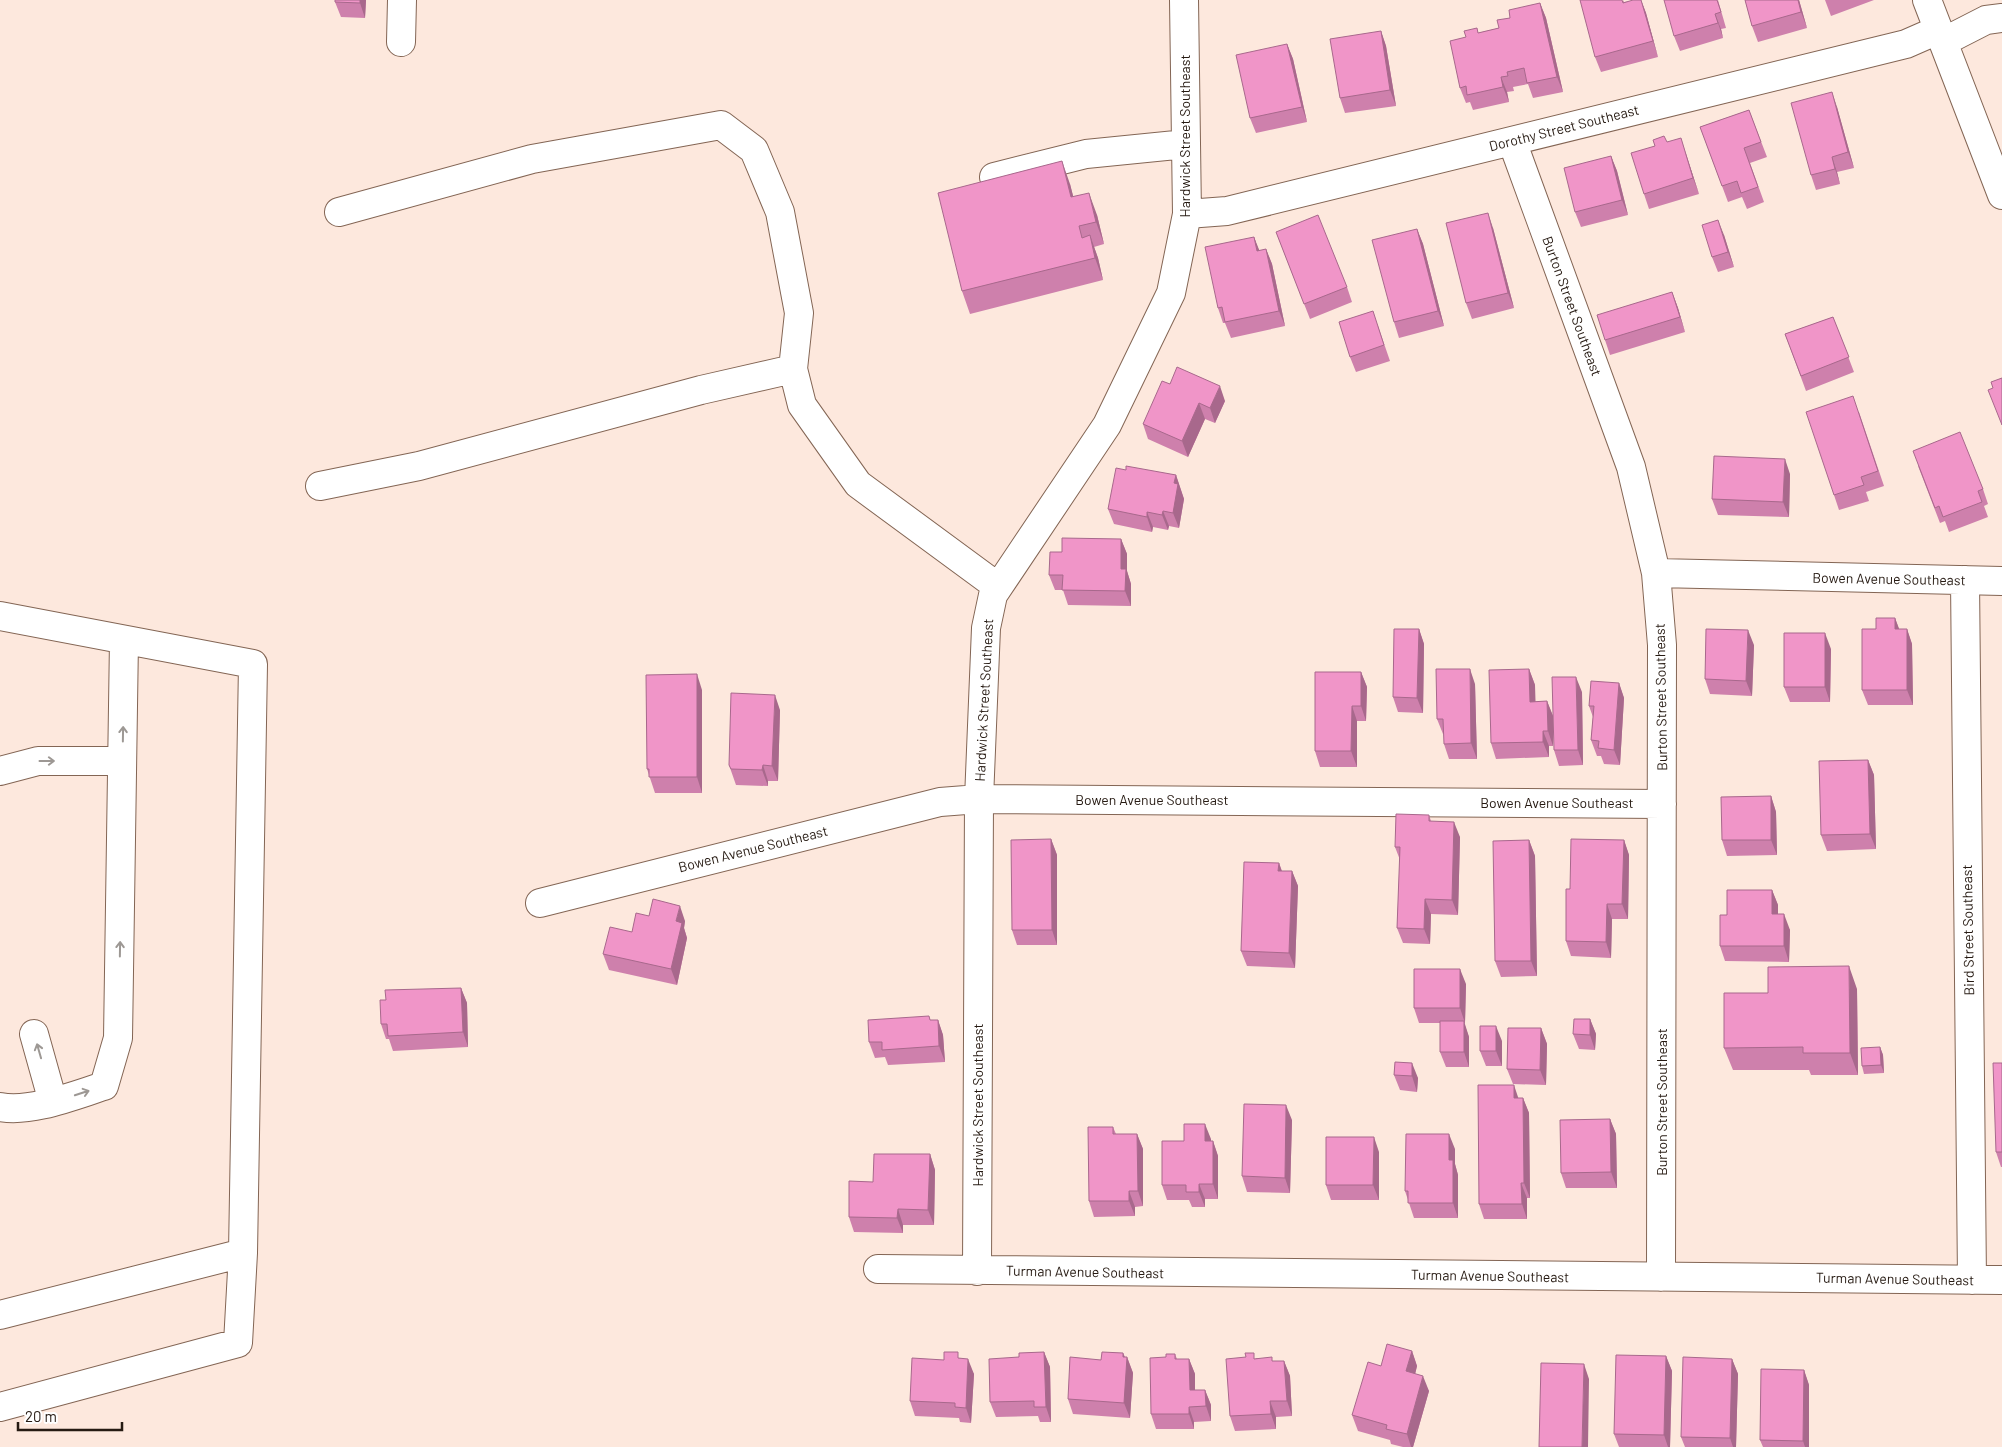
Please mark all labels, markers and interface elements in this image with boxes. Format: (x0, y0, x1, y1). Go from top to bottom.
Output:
street label: Hardwick Street Southeast (1176, 55, 1193, 217)
street label: Dorothy Street Southeast (1487, 101, 1641, 154)
street label: Burton Street Southeast (1539, 234, 1606, 378)
street label: Bowen Avenue Southeast (1812, 569, 1966, 588)
street label: Hardwick Street Southeast (971, 618, 996, 782)
street label: Burton Street Southeast (1651, 623, 1670, 771)
one-way arrow (118, 726, 127, 742)
one-way arrow (39, 756, 55, 766)
street label: Bowen Avenue Southeast (1075, 791, 1229, 808)
street label: Bowen Avenue Southeast (1480, 794, 1634, 811)
street label: Bowen Avenue Southeast (676, 822, 829, 875)
street label: Bird Street Southeast (1958, 864, 1977, 996)
one-way arrow (115, 941, 124, 957)
street label: Hardwick Street Southeast (969, 1024, 986, 1186)
street label: Burton Street Southeast (1653, 1028, 1670, 1176)
one-way arrow (33, 1044, 43, 1060)
one-way arrow (73, 1088, 89, 1097)
street label: Turman Avenue Southeast (1006, 1262, 1164, 1281)
street label: Turman Avenue Southeast (1411, 1266, 1569, 1285)
street label: Turman Avenue Southeast (1816, 1269, 1974, 1288)
scale bar (18, 1400, 121, 1432)
text: 20 m (25, 1407, 57, 1425)

